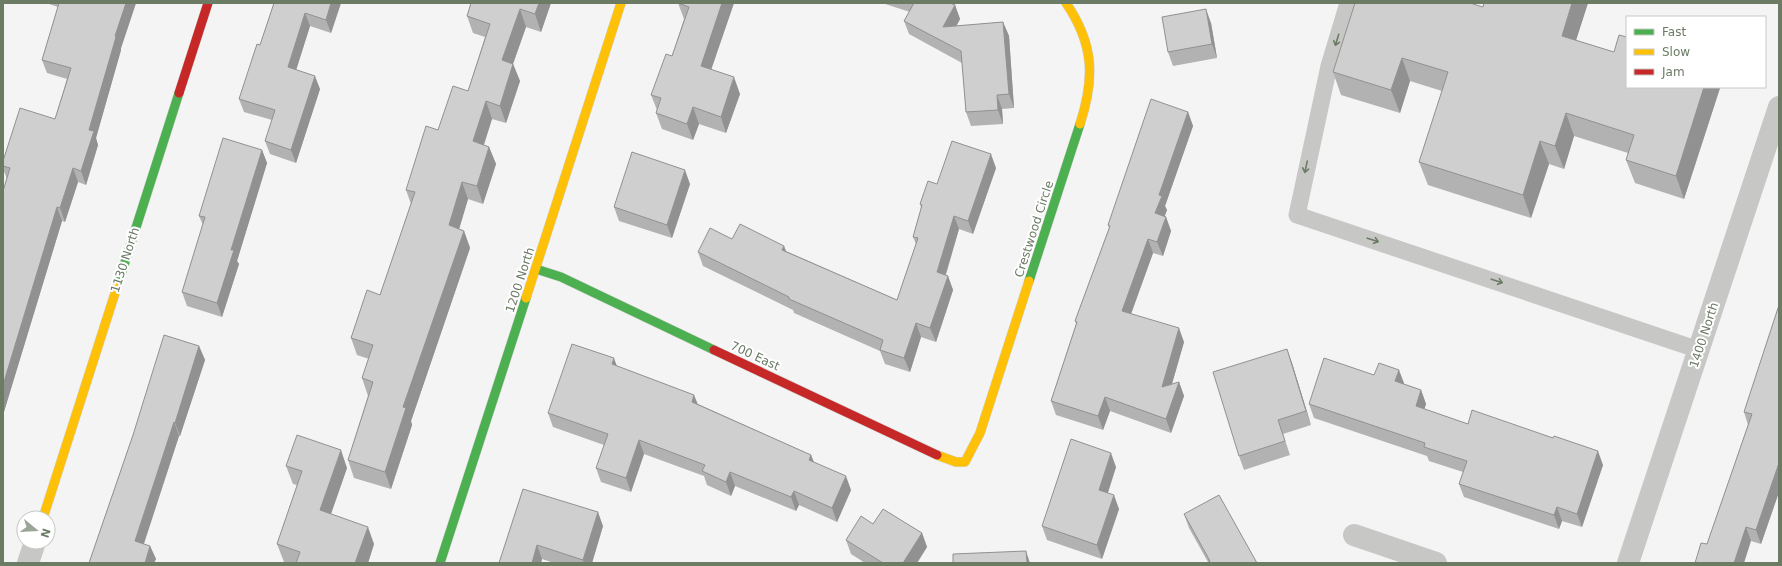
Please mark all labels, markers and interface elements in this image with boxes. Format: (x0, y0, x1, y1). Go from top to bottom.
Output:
legend (1626, 16, 1766, 88)
text: Fast (1662, 25, 1686, 39)
one-way arrow (1332, 34, 1340, 46)
text: Slow (1662, 45, 1690, 59)
text: Jam (1661, 65, 1685, 79)
one-way arrow (1302, 160, 1310, 173)
street label: Crestwood Circle (1012, 179, 1056, 279)
street label: 1130 North (108, 226, 142, 294)
one-way arrow (1367, 237, 1380, 244)
street label: 1200 North (503, 246, 537, 314)
one-way arrow (1490, 278, 1502, 286)
street label: 1400 North (1687, 301, 1721, 369)
street label: 700 East (728, 339, 782, 374)
north arrow (16, 510, 56, 550)
text: N (37, 527, 53, 539)

